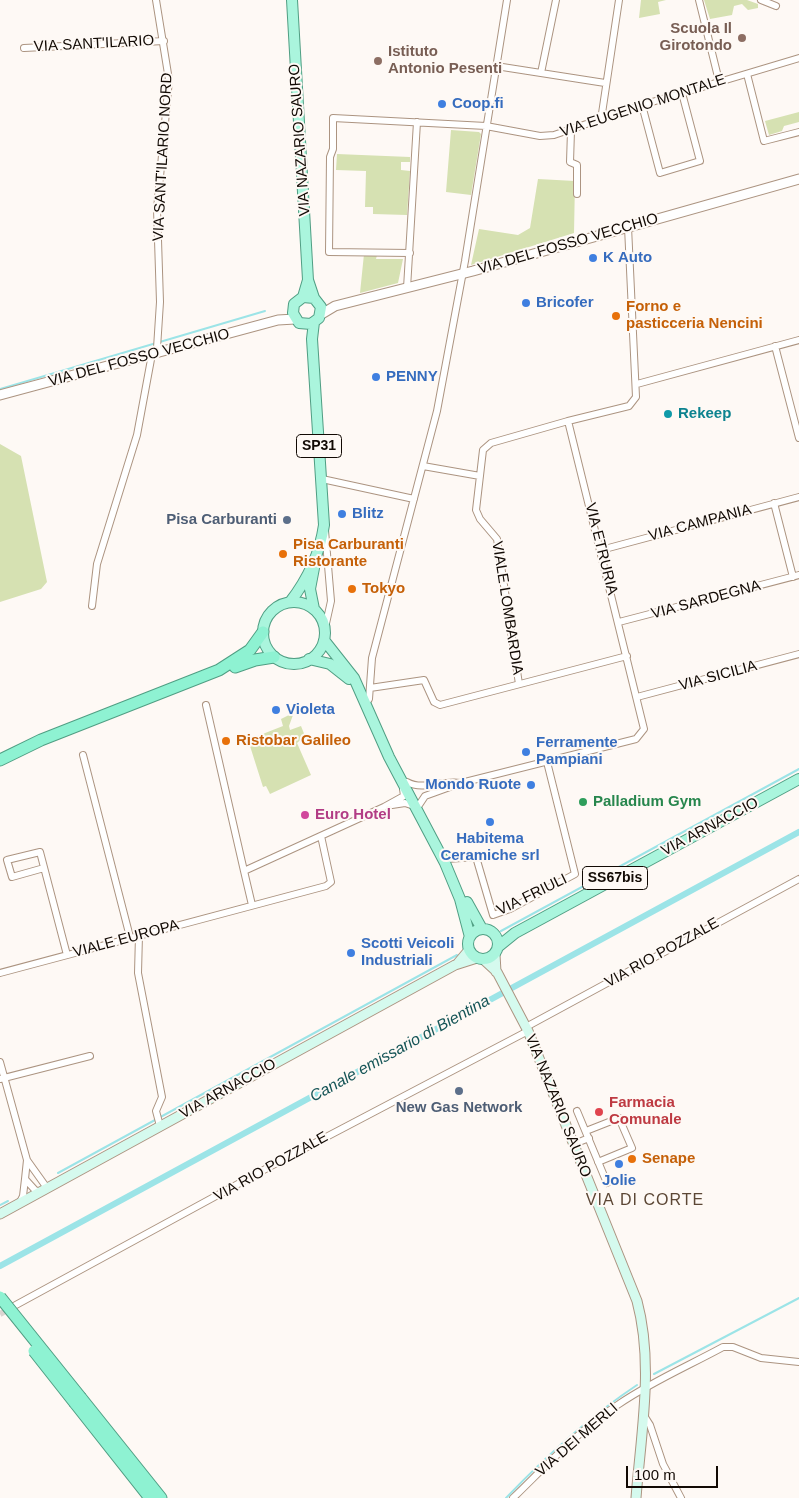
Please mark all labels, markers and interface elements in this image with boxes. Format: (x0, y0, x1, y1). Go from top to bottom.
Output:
place label: Scuola Il Girotondo (660, 20, 732, 55)
street label: VIA SANT'ILARIO (33, 32, 155, 56)
marker: Scuola Il Girotondo (736, 32, 748, 44)
place label: Istituto Antonio Pesenti (388, 43, 502, 78)
marker: Istituto Antonio Pesenti (372, 55, 384, 67)
street label: VIA NAZARIO SAURO (286, 63, 314, 217)
street label: VIA EUGENIO MONTALE (558, 71, 728, 141)
street label: VIA SANT'ILARIO NORD (150, 72, 176, 242)
place label: Coop.fi (452, 95, 504, 113)
marker: Coop.fi (436, 98, 448, 110)
street label: VIA DEL FOSSO VECCHIO (476, 210, 660, 278)
place label: K Auto (603, 249, 652, 267)
marker: K Auto (587, 252, 599, 264)
place label: Bricofer (536, 294, 594, 312)
marker: Bricofer (520, 297, 532, 309)
place label: Forno e pasticceria Nencini (626, 298, 763, 333)
marker: Forno e pasticceria Nencini (610, 310, 622, 322)
street label: VIA DEL FOSSO VECCHIO (46, 325, 232, 391)
place label: PENNY (386, 368, 438, 386)
marker: PENNY (370, 371, 382, 383)
place label: Rekeep (678, 405, 731, 423)
marker: Rekeep (662, 408, 674, 420)
road number: SP31 (296, 434, 342, 458)
street label: VIA ETRURIA (581, 501, 621, 597)
street label: VIA CAMPANIA (647, 501, 753, 545)
place label: Blitz (352, 505, 384, 523)
marker: Blitz (336, 508, 348, 520)
place label: Pisa Carburanti (166, 511, 277, 529)
marker: Pisa Carburanti (281, 514, 293, 526)
place label: Pisa Carburanti Ristorante (293, 536, 404, 571)
street label: VIALE LOMBARDIA (488, 540, 526, 676)
marker: Pisa Carburanti Ristorante (277, 548, 289, 560)
street label: VIA SARDEGNA (649, 577, 763, 623)
place label: Tokyo (362, 580, 405, 598)
marker: Tokyo (346, 583, 358, 595)
street label: VIA SICILIA (677, 657, 759, 695)
place label: Violeta (286, 701, 335, 719)
marker: Violeta (270, 704, 282, 716)
place label: Ristobar Galileo (236, 732, 351, 750)
place label: Ferramente Pampiani (536, 734, 618, 769)
marker: Ristobar Galileo (220, 735, 232, 747)
marker: Ferramente Pampiani (520, 746, 532, 758)
place label: Mondo Ruote (425, 776, 521, 794)
marker: Mondo Ruote (525, 779, 537, 791)
place label: Palladium Gym (593, 793, 701, 811)
street label: VIA ARNACCIO (658, 794, 762, 860)
marker: Palladium Gym (577, 796, 589, 808)
place label: Euro Hotel (315, 806, 391, 824)
marker: Euro Hotel (299, 809, 311, 821)
marker: Habitema Ceramiche srl (484, 816, 496, 828)
place label: Habitema Ceramiche srl (440, 830, 540, 865)
road number: SS67bis (582, 866, 648, 890)
street label: VIA FRIULI (494, 870, 570, 920)
street label: VIA RIO POZZALE (602, 914, 722, 992)
street label: VIALE EUROPA (71, 916, 181, 962)
place label: Scotti Veicoli Industriali (361, 935, 454, 970)
marker: Scotti Veicoli Industriali (345, 947, 357, 959)
water label: Canale emissario di Bientina (307, 991, 493, 1107)
street label: VIA NAZARIO SAURO (521, 1032, 595, 1180)
street label: VIA ARNACCIO (177, 1055, 279, 1123)
marker: New Gas Network (453, 1085, 465, 1097)
place label: Farmacia Comunale (609, 1094, 682, 1129)
place label: New Gas Network (396, 1099, 522, 1117)
marker: Farmacia Comunale (593, 1106, 605, 1118)
street label: VIA RIO POZZALE (211, 1128, 331, 1206)
place label: Senape (642, 1150, 695, 1168)
marker: Senape (626, 1153, 638, 1165)
marker: Jolie (613, 1158, 625, 1170)
place label: Jolie (602, 1172, 636, 1190)
district label: VIA DI CORTE (584, 1191, 706, 1211)
street label: VIA DEI MERLI (532, 1399, 622, 1481)
scale bar (629, 1456, 722, 1488)
text: 100 m (634, 1466, 676, 1483)

